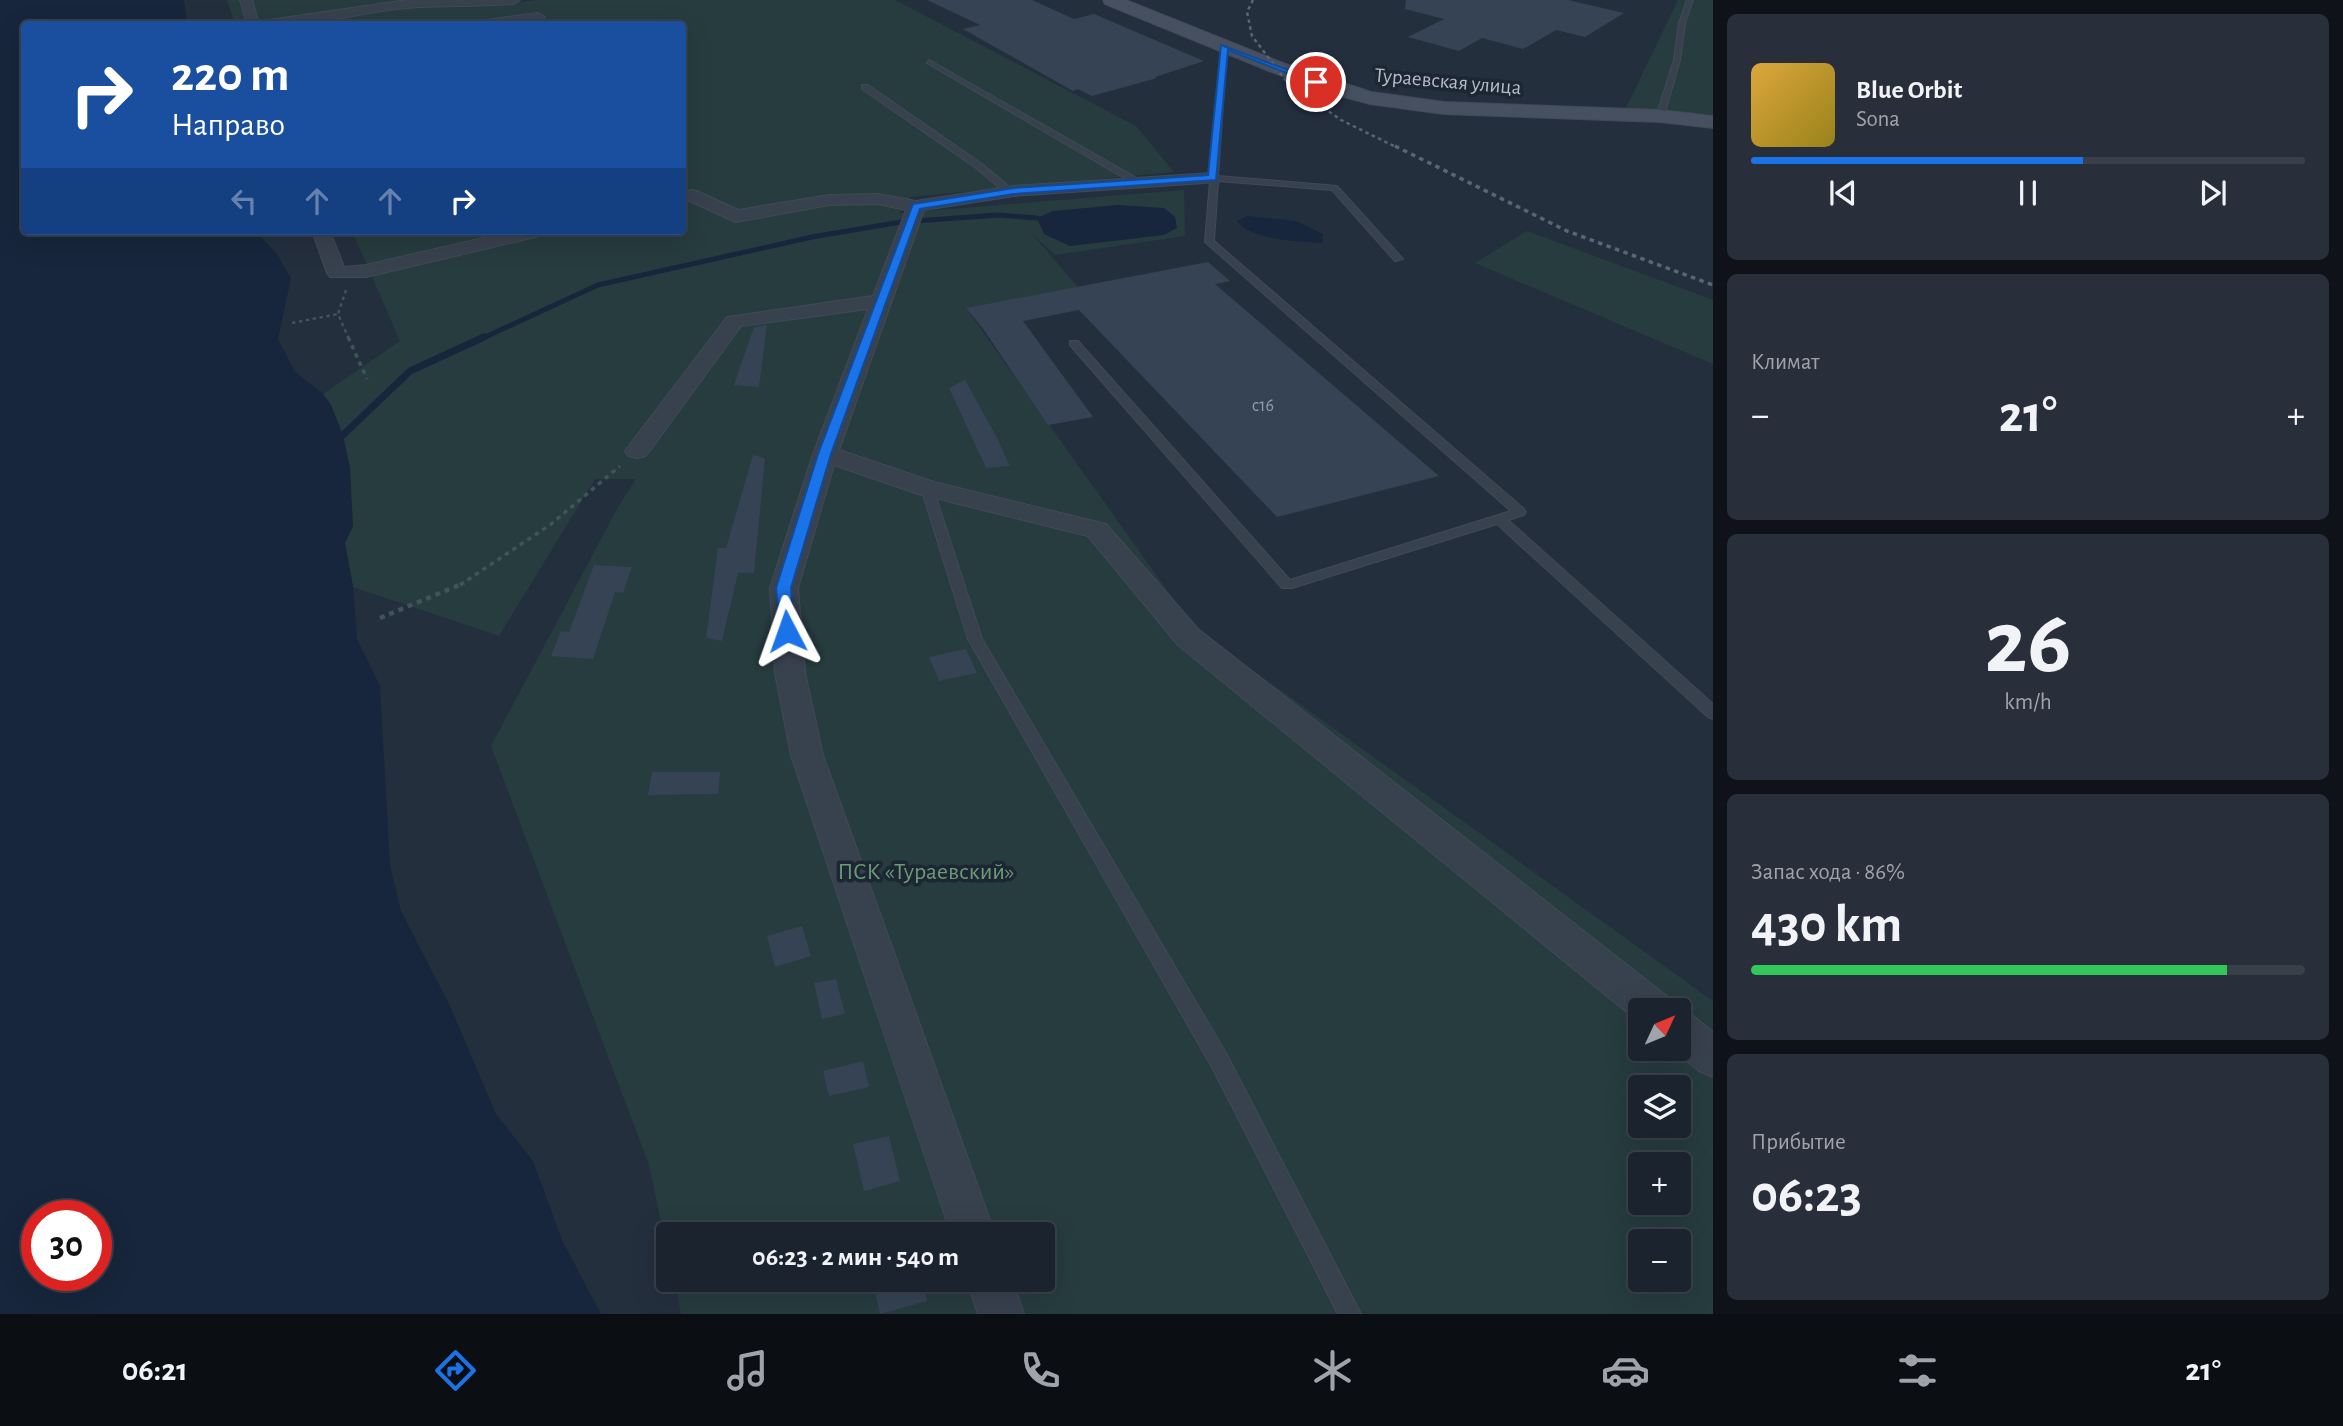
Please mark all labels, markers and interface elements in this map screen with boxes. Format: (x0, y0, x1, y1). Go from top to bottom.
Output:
icon: right (56, 49, 147, 140)
text: 220 m (171, 51, 290, 100)
pin (1286, 52, 1346, 112)
icon: arrive (1297, 63, 1335, 101)
street label: Тураевская улица (1374, 65, 1523, 98)
text: Blue Orbit (1856, 77, 1962, 103)
text: Sona (1856, 108, 1900, 131)
text: Направо (171, 109, 285, 141)
icon: previous (1824, 174, 1862, 212)
icon: pause (2009, 174, 2047, 212)
icon: next (2194, 174, 2232, 212)
icon: left (225, 182, 263, 220)
icon: ahead (298, 182, 336, 220)
icon: ahead (371, 182, 409, 220)
icon: right (444, 182, 482, 220)
text: Климат (1751, 351, 1820, 374)
text: 21° (1999, 389, 2057, 441)
house number: с16 (1252, 397, 1274, 415)
text: − (1751, 397, 1769, 435)
text: + (2287, 397, 2305, 435)
position arrow (750, 594, 824, 668)
text: 26 (1985, 598, 2071, 689)
text: km/h (2004, 691, 2052, 714)
park label: ПСК «Тураевский» (838, 860, 1014, 884)
text: Запас хода · 86% (1751, 861, 1905, 884)
text: 430 km (1751, 899, 1902, 951)
north arrow (1628, 998, 1690, 1060)
map controls (1628, 998, 1691, 1292)
button: layers (1628, 1075, 1691, 1138)
text: Прибытие (1751, 1131, 1846, 1154)
button: + (1628, 1152, 1691, 1215)
text: 06:23 (1751, 1169, 1862, 1221)
speed limit sign: 30 (21, 1200, 112, 1291)
button: − (1628, 1229, 1691, 1292)
text: 06:23 · 2 мин · 540 m (752, 1244, 959, 1270)
icon: directions (431, 1346, 480, 1395)
icon: music (723, 1346, 772, 1395)
icon: phone (1016, 1346, 1065, 1395)
icon: climate (1308, 1346, 1357, 1395)
icon: car (1601, 1346, 1650, 1395)
icon: filters (1893, 1346, 1942, 1395)
text: 06:21 (122, 1354, 188, 1386)
text: 21° (2185, 1354, 2221, 1386)

